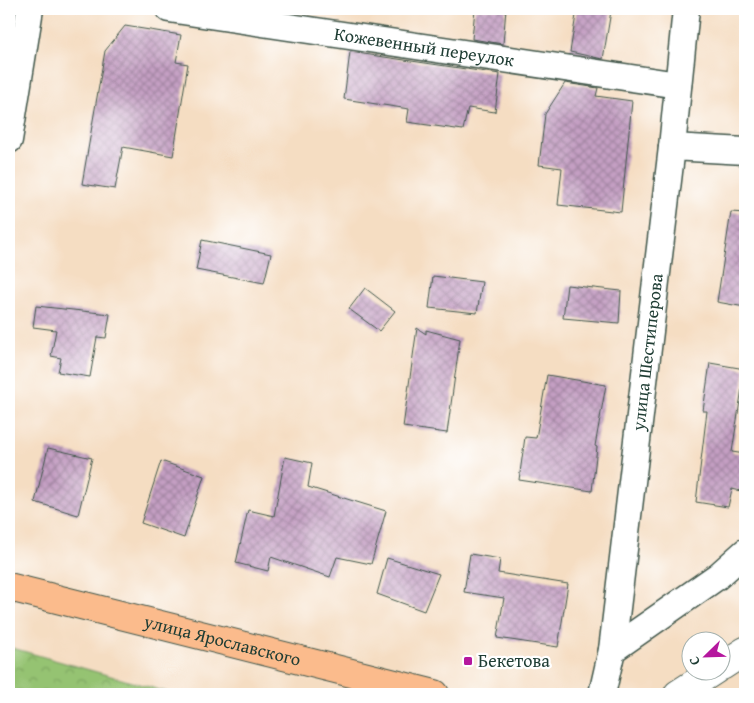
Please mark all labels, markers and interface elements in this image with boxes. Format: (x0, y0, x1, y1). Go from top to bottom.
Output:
street label: Кожевенный переулок (332, 20, 517, 73)
street label: улица Шестиперова (624, 272, 670, 433)
street label: улица Ярославского (140, 607, 304, 673)
north arrow (682, 630, 732, 680)
place label: Бекетова (478, 647, 550, 674)
text: С (683, 653, 705, 669)
marker: Бекетова (462, 655, 474, 667)

